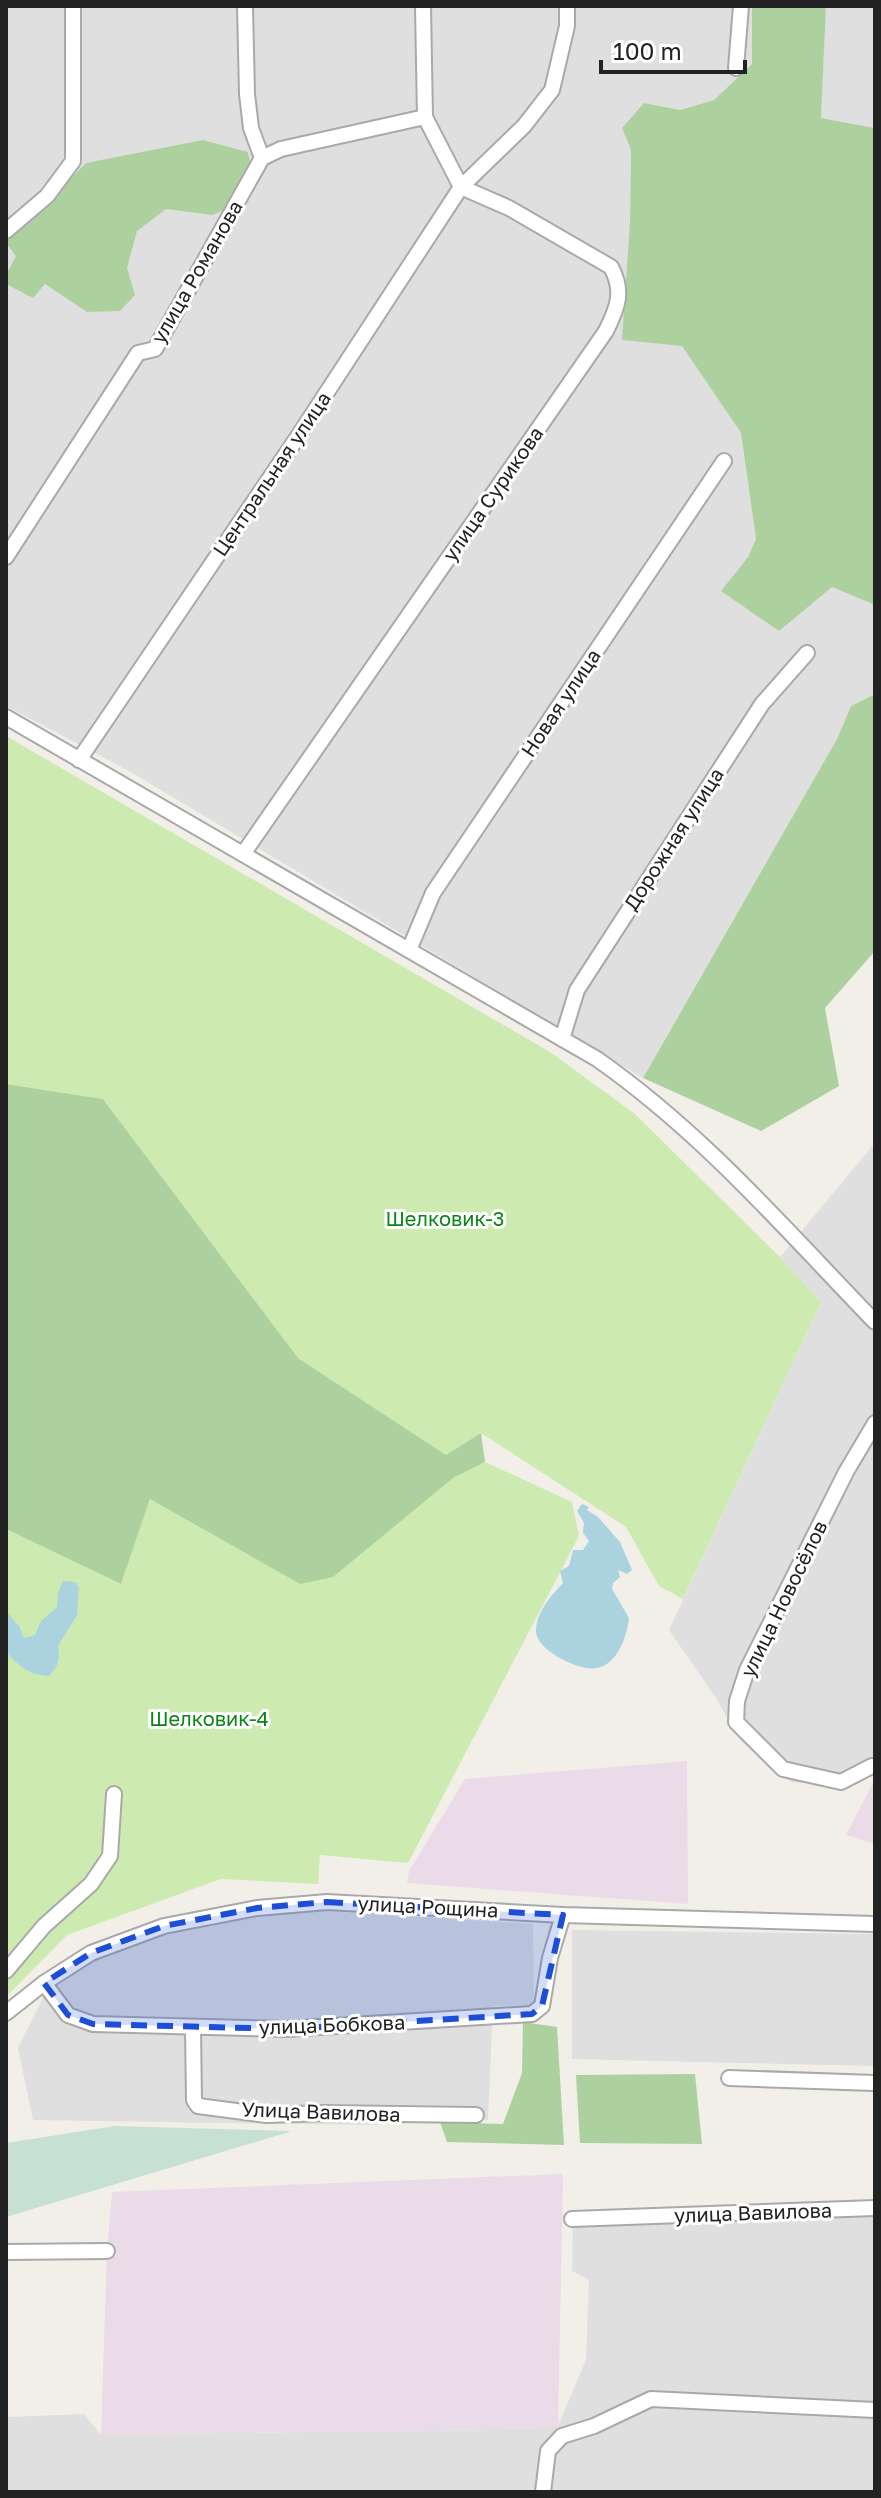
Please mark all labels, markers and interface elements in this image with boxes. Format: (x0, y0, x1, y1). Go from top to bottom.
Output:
scale bar (601, 24, 745, 74)
text: 100 m (613, 36, 682, 65)
street label: улица Романова (145, 196, 247, 347)
street label: Центральная улица (207, 387, 335, 560)
street label: улица Сурикова (437, 422, 547, 565)
street label: Новая улица (515, 644, 605, 761)
street label: Дорожная улица (618, 763, 728, 914)
park label: Шелковик-3 (385, 1206, 505, 1230)
street label: улица Новосёлов (735, 1516, 831, 1681)
park label: Шелковик-4 (149, 1706, 269, 1730)
street label: улица Рощина (357, 1890, 499, 1922)
street label: улица Бобкова (258, 2009, 406, 2039)
street label: Улица Вавилова (241, 2096, 401, 2126)
street label: улица Вавилова (674, 2197, 832, 2227)

